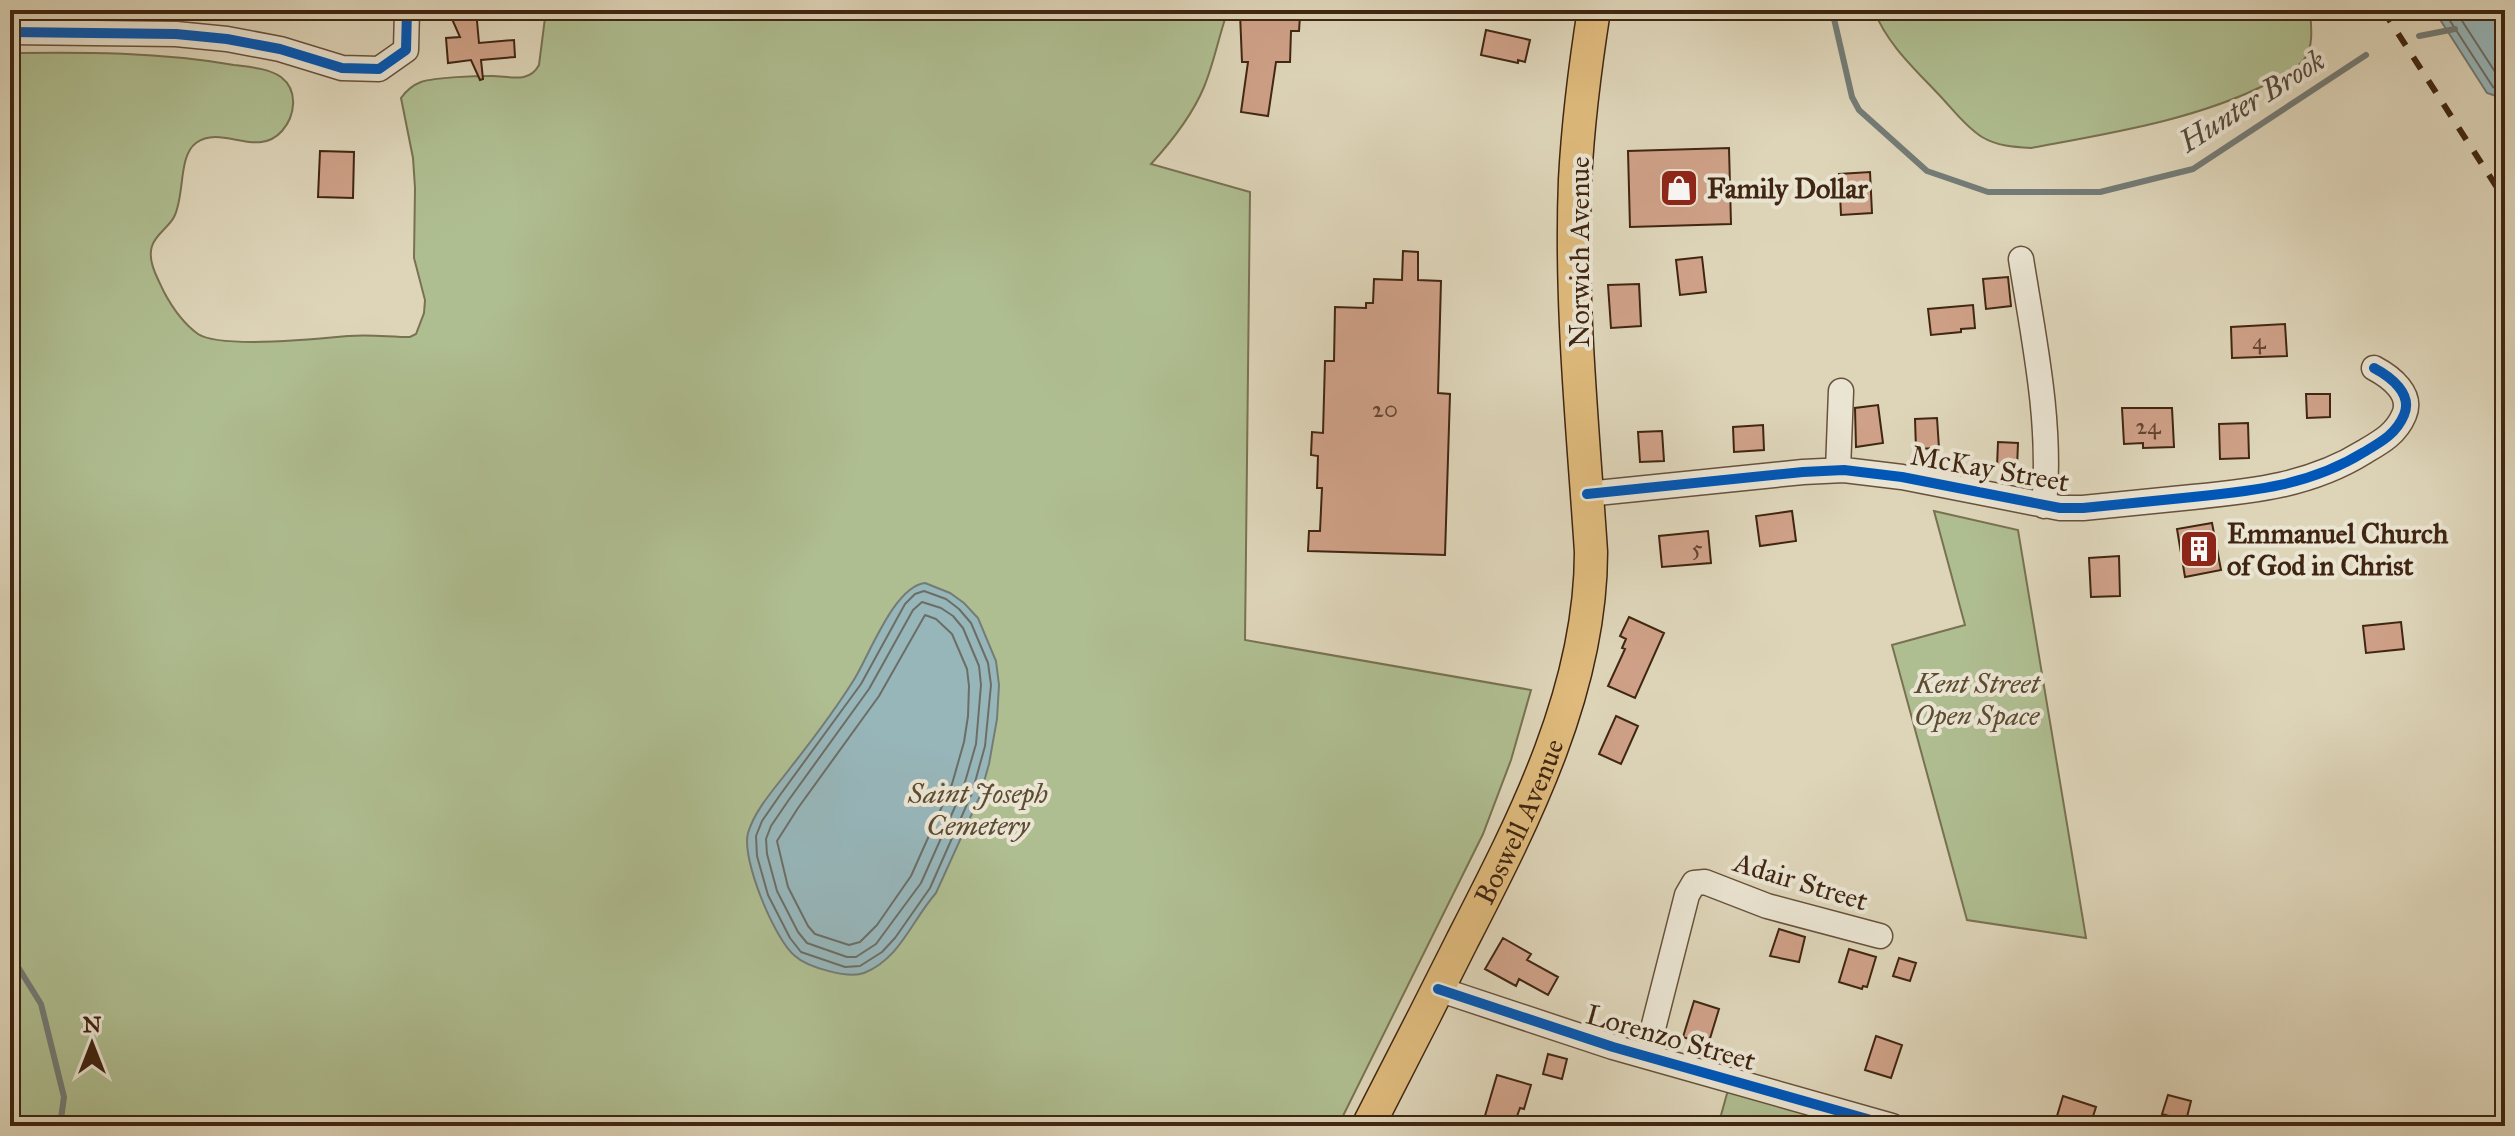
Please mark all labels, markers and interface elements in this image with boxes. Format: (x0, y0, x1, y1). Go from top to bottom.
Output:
water label: Hunter Brook (2172, 42, 2332, 161)
street label: Norwich Avenue (1562, 156, 1597, 348)
shop icon: Family Dollar (1658, 167, 1700, 209)
place label: Family Dollar (1707, 171, 1868, 206)
house number: 4 (2252, 326, 2266, 356)
house number: 20 (1372, 394, 1398, 424)
house number: 24 (2135, 411, 2161, 441)
street label: McKay Street (1908, 437, 2072, 500)
place label: Emmanuel Church of God in Christ (2227, 516, 2449, 583)
building icon: Emmanuel Church of God in Christ (2178, 528, 2220, 570)
house number: 5 (1691, 533, 1703, 563)
park label: Kent Street Open Space (1913, 666, 2042, 733)
street label: Boswell Avenue (1467, 734, 1572, 910)
park label: Saint Joseph Cemetery (907, 776, 1048, 843)
street label: Adair Street (1729, 844, 1872, 918)
street label: Lorenzo Street (1582, 997, 1760, 1078)
north arrow (52, 1004, 132, 1084)
text: N (83, 1011, 102, 1038)

